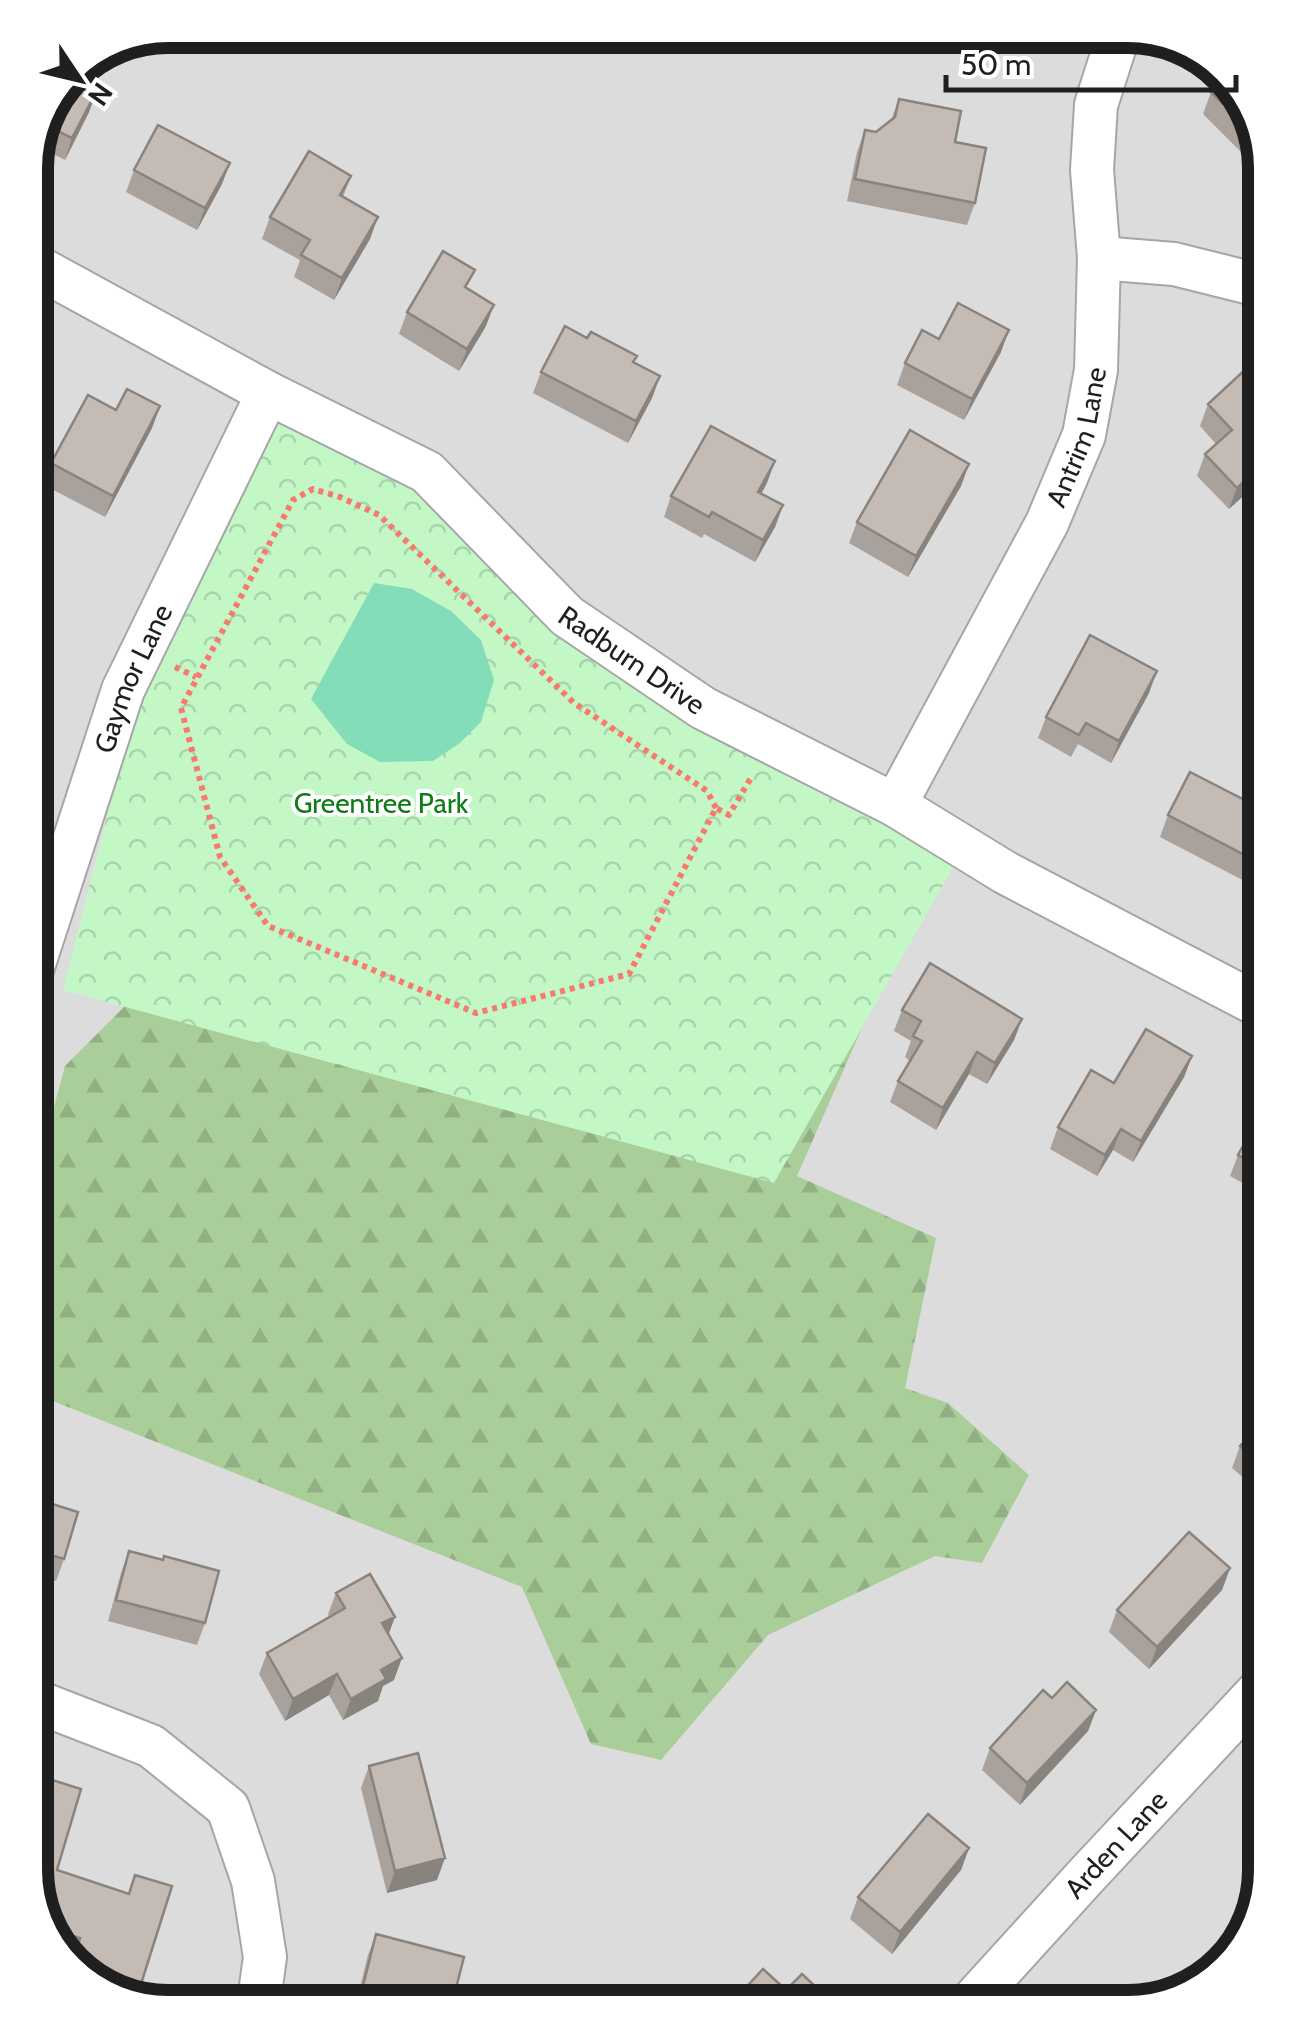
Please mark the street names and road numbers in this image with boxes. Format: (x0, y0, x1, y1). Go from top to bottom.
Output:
street label: Antrim Lane (1039, 364, 1113, 512)
street label: Radburn Drive (552, 598, 712, 722)
street label: Gaymor Lane (87, 599, 179, 757)
street label: Arden Lane (1057, 1783, 1174, 1905)

